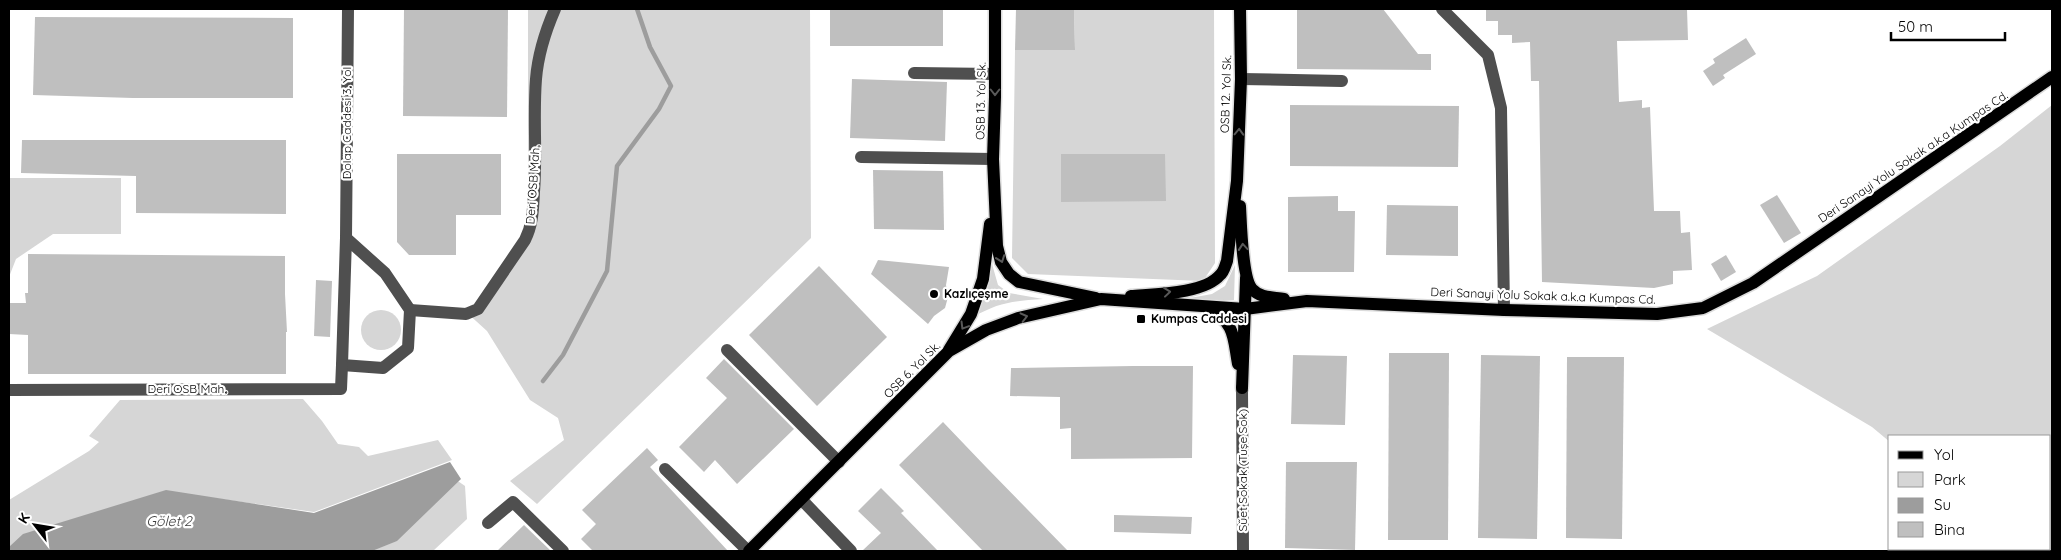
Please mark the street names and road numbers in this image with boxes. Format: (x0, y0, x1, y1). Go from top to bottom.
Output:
street label: OSB 12. Yol Sk. (1217, 55, 1234, 133)
street label: OSB 13. Yol Sk. (972, 62, 989, 140)
street label: Dolap Caddesi 3. Yol (339, 67, 354, 179)
street label: Deri Sanayi Yolu Sokak a.k.a Kumpas Cd. (1815, 87, 2010, 226)
street label: Deri OSB Mah. (522, 145, 543, 225)
street label: Deri Sanayi Yolu Sokak a.k.a Kumpas Cd. (1430, 284, 1656, 307)
street label: OSB 6. Yol Sk. (880, 338, 943, 401)
street label: Deri OSB Mah. (147, 381, 227, 396)
street label: Süet Sokak (Tuşe Sok) (1235, 409, 1250, 531)

